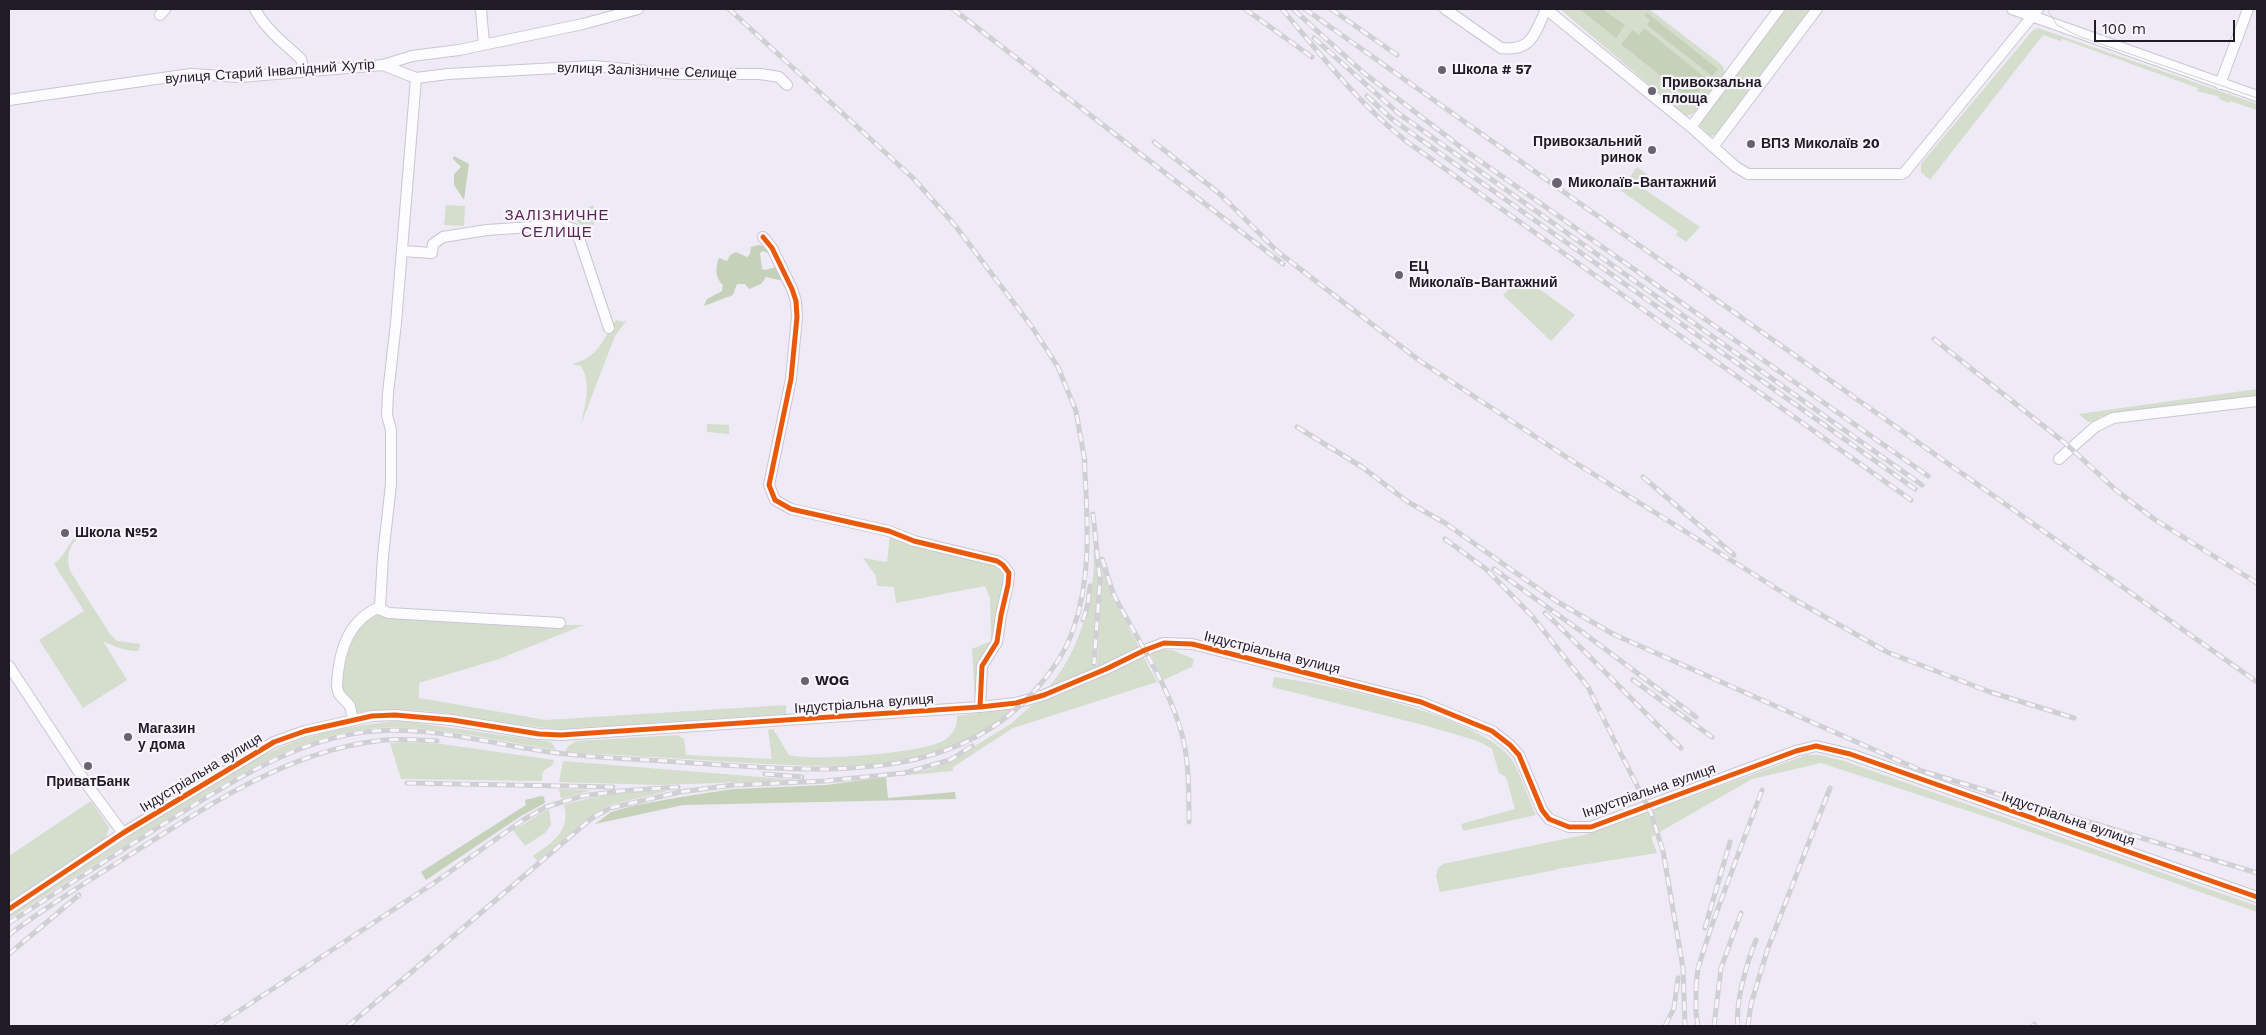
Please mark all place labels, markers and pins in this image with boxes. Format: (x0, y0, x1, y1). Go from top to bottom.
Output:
place label: Школа # 57 (1452, 62, 1532, 78)
marker: Школа # 57 (1436, 64, 1448, 76)
place label: Привокзальна площа (1662, 75, 1762, 108)
marker: Привокзальна площа (1646, 85, 1658, 97)
place label: Привокзальний ринок (1533, 134, 1642, 166)
place label: ВПЗ Миколаїв 20 (1761, 136, 1880, 152)
marker: ВПЗ Миколаїв 20 (1745, 138, 1757, 150)
marker: Привокзальний ринок (1646, 144, 1658, 156)
place label: Миколаїв-Вантажний (1568, 175, 1716, 191)
marker: Миколаїв-Вантажний (1550, 176, 1564, 190)
place label: ЕЦ Миколаїв-Вантажний (1409, 259, 1557, 292)
marker: ЕЦ Миколаїв-Вантажний (1393, 269, 1405, 281)
place label: Школа №52 (75, 525, 158, 541)
marker: Школа №52 (59, 527, 71, 539)
place label: WOG (815, 673, 849, 689)
marker: WOG (799, 675, 811, 687)
place label: Магазин у дома (138, 721, 195, 754)
marker: Магазин у дома (122, 731, 134, 743)
marker: ПриватБанк (82, 760, 94, 772)
place label: ПриватБанк (46, 774, 130, 790)

